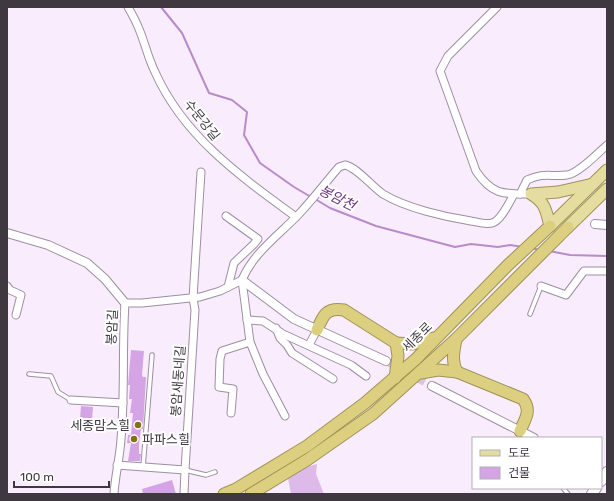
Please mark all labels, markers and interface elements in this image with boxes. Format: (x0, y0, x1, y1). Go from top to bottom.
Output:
street label: 수문강길 (181, 97, 223, 143)
water label: 봉암천 (316, 182, 359, 215)
street label: 봉암길 (104, 309, 120, 345)
street label: 세종로 (399, 319, 435, 355)
street label: 봉암새동네길 (168, 345, 188, 417)
place label: 세종맘스힐 (70, 418, 130, 433)
marker: 세종맘스힐 (133, 420, 143, 430)
place label: 파파스힐 (142, 432, 190, 447)
marker: 파파스힐 (129, 434, 139, 444)
legend (472, 437, 602, 489)
text: 도로 (508, 446, 530, 460)
scale bar (14, 463, 109, 489)
text: 건물 (508, 466, 530, 480)
text: 100 m (20, 470, 54, 484)

